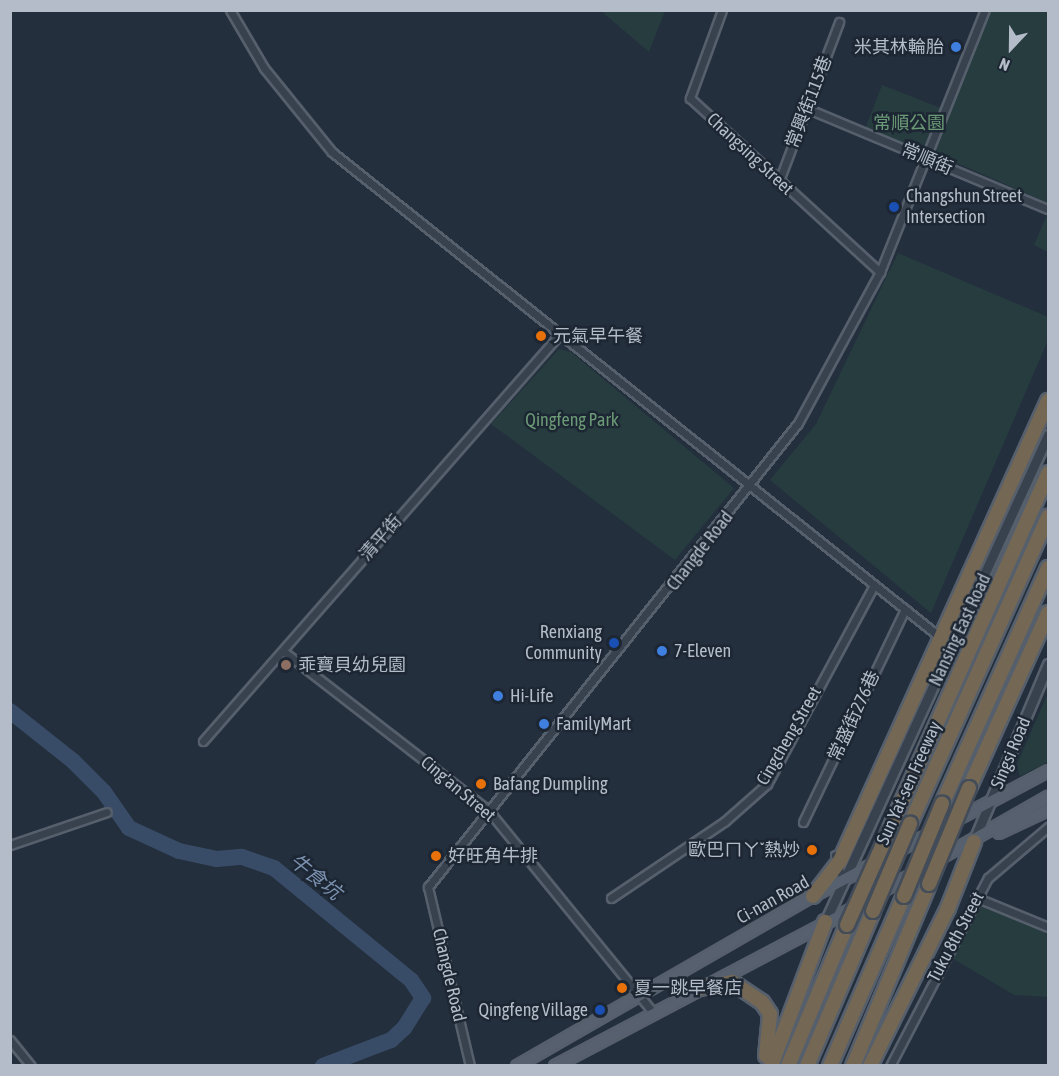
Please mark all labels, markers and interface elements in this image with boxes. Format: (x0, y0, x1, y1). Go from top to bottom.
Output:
north arrow (981, 18, 1041, 78)
place label: 米其林輪胎 (854, 36, 944, 58)
marker: 米其林輪胎 (949, 40, 963, 54)
street label: 常興街115巷 (781, 53, 837, 151)
text: N (997, 55, 1012, 75)
street label: Changsing Street (702, 108, 798, 200)
park label: 常順公園 (873, 112, 945, 134)
street label: 常順街 (898, 139, 956, 179)
place label: Changshun Street Intersection (906, 186, 1022, 228)
marker: Changshun Street Intersection (887, 200, 901, 214)
place label: 元氣早午餐 (553, 325, 643, 347)
marker: 元氣早午餐 (534, 329, 548, 343)
park label: Qingfeng Park (525, 409, 619, 431)
street label: Changde Road (662, 507, 738, 595)
street label: 清平街 (355, 511, 407, 565)
street label: Nansing East Road (925, 570, 995, 690)
place label: Renxiang Community (525, 622, 602, 664)
marker: Renxiang Community (607, 636, 621, 650)
place label: 7-Eleven (674, 640, 731, 662)
marker: 7-Eleven (655, 644, 669, 658)
place label: 乖寶貝幼兒園 (298, 654, 406, 676)
marker: 乖寶貝幼兒園 (279, 658, 293, 672)
street label: 常盛街276巷 (824, 667, 884, 765)
street label: Cingcheng Street (752, 683, 826, 789)
place label: Hi-Life (510, 685, 553, 707)
marker: Hi-Life (491, 689, 505, 703)
place label: FamilyMart (556, 713, 631, 735)
street label: Singsi Road (986, 714, 1036, 792)
marker: FamilyMart (537, 717, 551, 731)
street label: Sun Yat-sen Freeway (872, 718, 946, 848)
street label: Cing'an Street (416, 752, 500, 826)
place label: Bafang Dumpling (493, 773, 608, 795)
marker: Bafang Dumpling (474, 777, 488, 791)
place label: 歐巴ㄇㄚˇ熱炒 (688, 839, 800, 861)
marker: 歐巴ㄇㄚˇ熱炒 (805, 843, 819, 857)
place label: 好旺角牛排 (448, 845, 538, 867)
water label: 牛食坑 (285, 848, 347, 904)
marker: 好旺角牛排 (429, 849, 443, 863)
street label: Ci-nan Road (733, 871, 813, 929)
street label: Tuku 8th Street (923, 888, 989, 986)
street label: Changde Road (428, 926, 470, 1024)
place label: 夏一跳早餐店 (634, 977, 742, 999)
marker: 夏一跳早餐店 (615, 981, 629, 995)
place label: Qingfeng Village (478, 999, 588, 1021)
marker: Qingfeng Village (593, 1003, 607, 1017)

